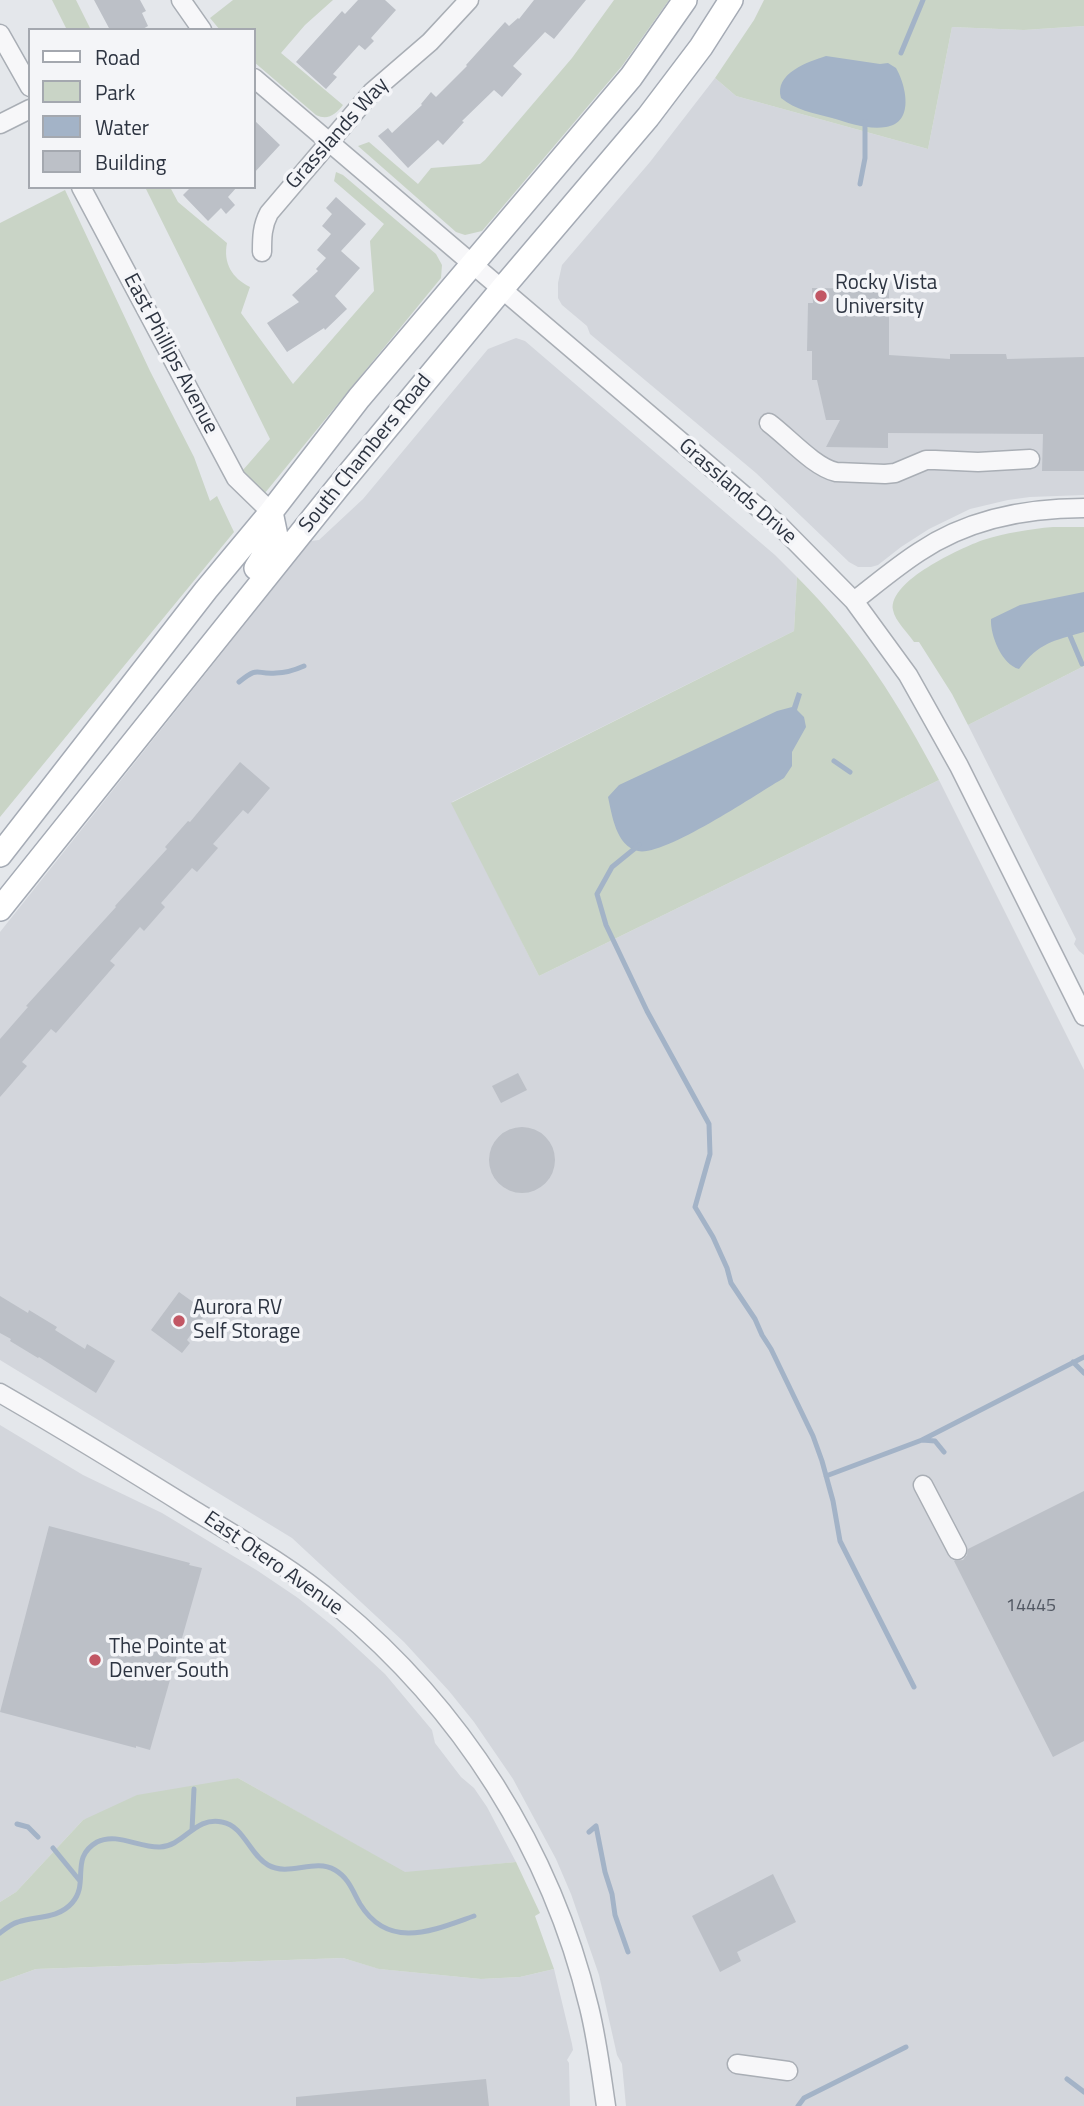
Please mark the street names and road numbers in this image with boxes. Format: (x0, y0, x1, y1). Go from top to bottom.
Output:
street label: Grasslands Way (281, 73, 395, 195)
street label: East Phillips Avenue (117, 270, 223, 438)
street label: South Chambers Road (294, 370, 438, 538)
street label: Grasslands Drive (673, 434, 801, 550)
street label: East Otero Avenue (199, 1507, 347, 1621)

